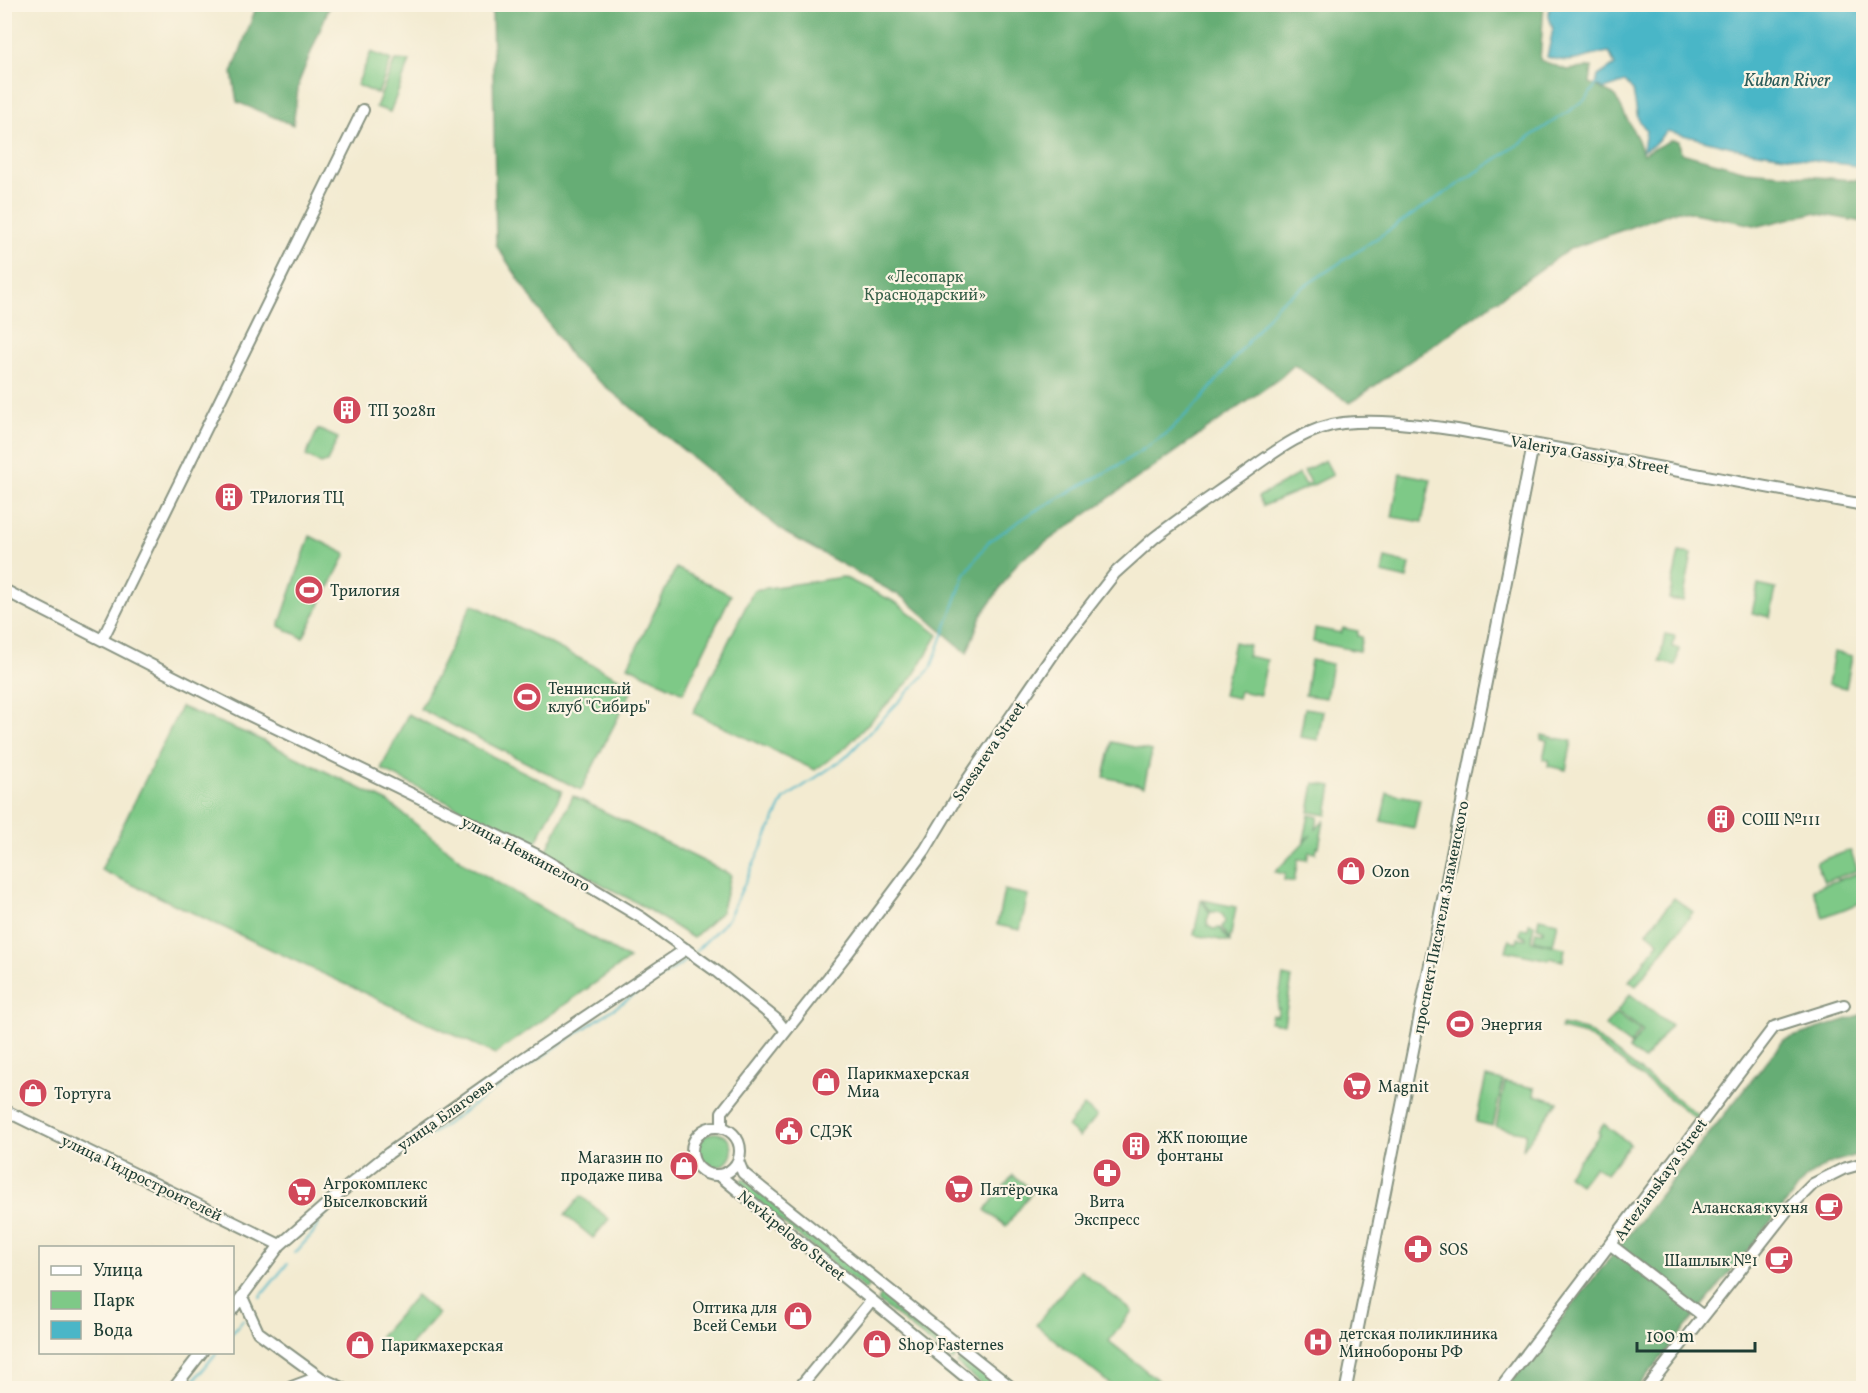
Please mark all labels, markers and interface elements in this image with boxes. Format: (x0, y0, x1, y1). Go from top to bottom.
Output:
water label: Kuban River (1743, 69, 1831, 94)
park label: «Лесопарк Краснодарский» (864, 267, 986, 307)
building icon: ТП 3028п (331, 394, 363, 426)
place label: ТП 3028п (368, 401, 436, 423)
street label: Valeriya Gassiya Street (1508, 431, 1671, 481)
building icon: ТРилогия ТЦ (213, 481, 245, 513)
place label: ТРилогия ТЦ (250, 488, 345, 510)
sports icon: Трилогия (293, 574, 325, 606)
place label: Трилогия (330, 581, 400, 603)
place label: Теннисный клуб "Сибирь" (548, 679, 650, 719)
sports icon: Теннисный клуб "Сибирь" (511, 681, 543, 713)
street label: Snesareva Street (948, 697, 1032, 807)
street label: проспект Писателя Знаменского (1409, 799, 1475, 1036)
building icon: СОШ №111 (1705, 803, 1737, 835)
place label: СОШ №111 (1742, 810, 1820, 832)
street label: улица Невкипелого (457, 811, 593, 898)
shop icon: Ozon (1335, 855, 1367, 887)
place label: Ozon (1372, 862, 1410, 884)
sports icon: Энергия (1444, 1008, 1476, 1040)
place label: Энергия (1481, 1015, 1542, 1037)
place label: Парикмахерская Миа (847, 1064, 969, 1104)
shop icon: Парикмахерская Миа (810, 1066, 842, 1098)
supermarket icon: Magnit (1341, 1070, 1373, 1102)
street label: улица Благоева (393, 1074, 499, 1157)
shop icon: Тортуга (17, 1077, 49, 1109)
place label: Magnit (1378, 1077, 1429, 1099)
place label: Тортуга (54, 1084, 112, 1106)
street label: Artezianskaya Street (1610, 1114, 1714, 1246)
public building icon: СДЭК (773, 1115, 805, 1147)
place label: СДЭК (810, 1122, 853, 1144)
place label: ЖК поющие фонтаны (1157, 1128, 1248, 1168)
street label: улица Гидростроителей (57, 1130, 226, 1228)
building icon: ЖК поющие фонтаны (1120, 1130, 1152, 1162)
place label: Магазин по продаже пива (561, 1148, 663, 1188)
shop icon: Магазин по продаже пива (668, 1150, 700, 1182)
pharmacy icon: Вита Экспресс (1091, 1157, 1123, 1189)
supermarket icon: Пятёрочка (943, 1173, 975, 1205)
place label: Агрокомплекс Выселковский (323, 1174, 428, 1214)
supermarket icon: Агрокомплекс Выселковский (286, 1176, 318, 1208)
place label: Пятёрочка (980, 1180, 1059, 1202)
street label: Nevkipelogo Street (732, 1186, 850, 1287)
cafe icon: Аланская кухня (1813, 1191, 1845, 1223)
place label: Вита Экспресс (1074, 1192, 1140, 1232)
place label: Аланская кухня (1692, 1198, 1808, 1220)
pharmacy icon: SOS (1402, 1233, 1434, 1265)
place label: SOS (1439, 1240, 1468, 1262)
cafe icon: Шашлык №1 (1763, 1244, 1795, 1276)
legend (39, 1246, 234, 1354)
place label: Шашлык №1 (1664, 1251, 1758, 1273)
text: Улица (93, 1259, 143, 1284)
text: Парк (93, 1289, 135, 1314)
place label: Оптика для Всей Семьи (692, 1298, 777, 1338)
shop icon: Оптика для Всей Семьи (782, 1300, 814, 1332)
scale bar (1637, 1315, 1756, 1353)
text: Вода (93, 1319, 133, 1344)
place label: детская поликлиника Минобороны РФ (1339, 1324, 1498, 1364)
text: 100 m (1646, 1325, 1695, 1350)
hospital icon: детская поликлиника Минобороны РФ (1302, 1326, 1334, 1358)
shop icon: Shop Fasternes (861, 1328, 893, 1360)
shop icon: Парикмахерская (344, 1329, 376, 1361)
place label: Shop Fasternes (898, 1335, 1004, 1357)
place label: Парикмахерская (381, 1336, 503, 1358)

